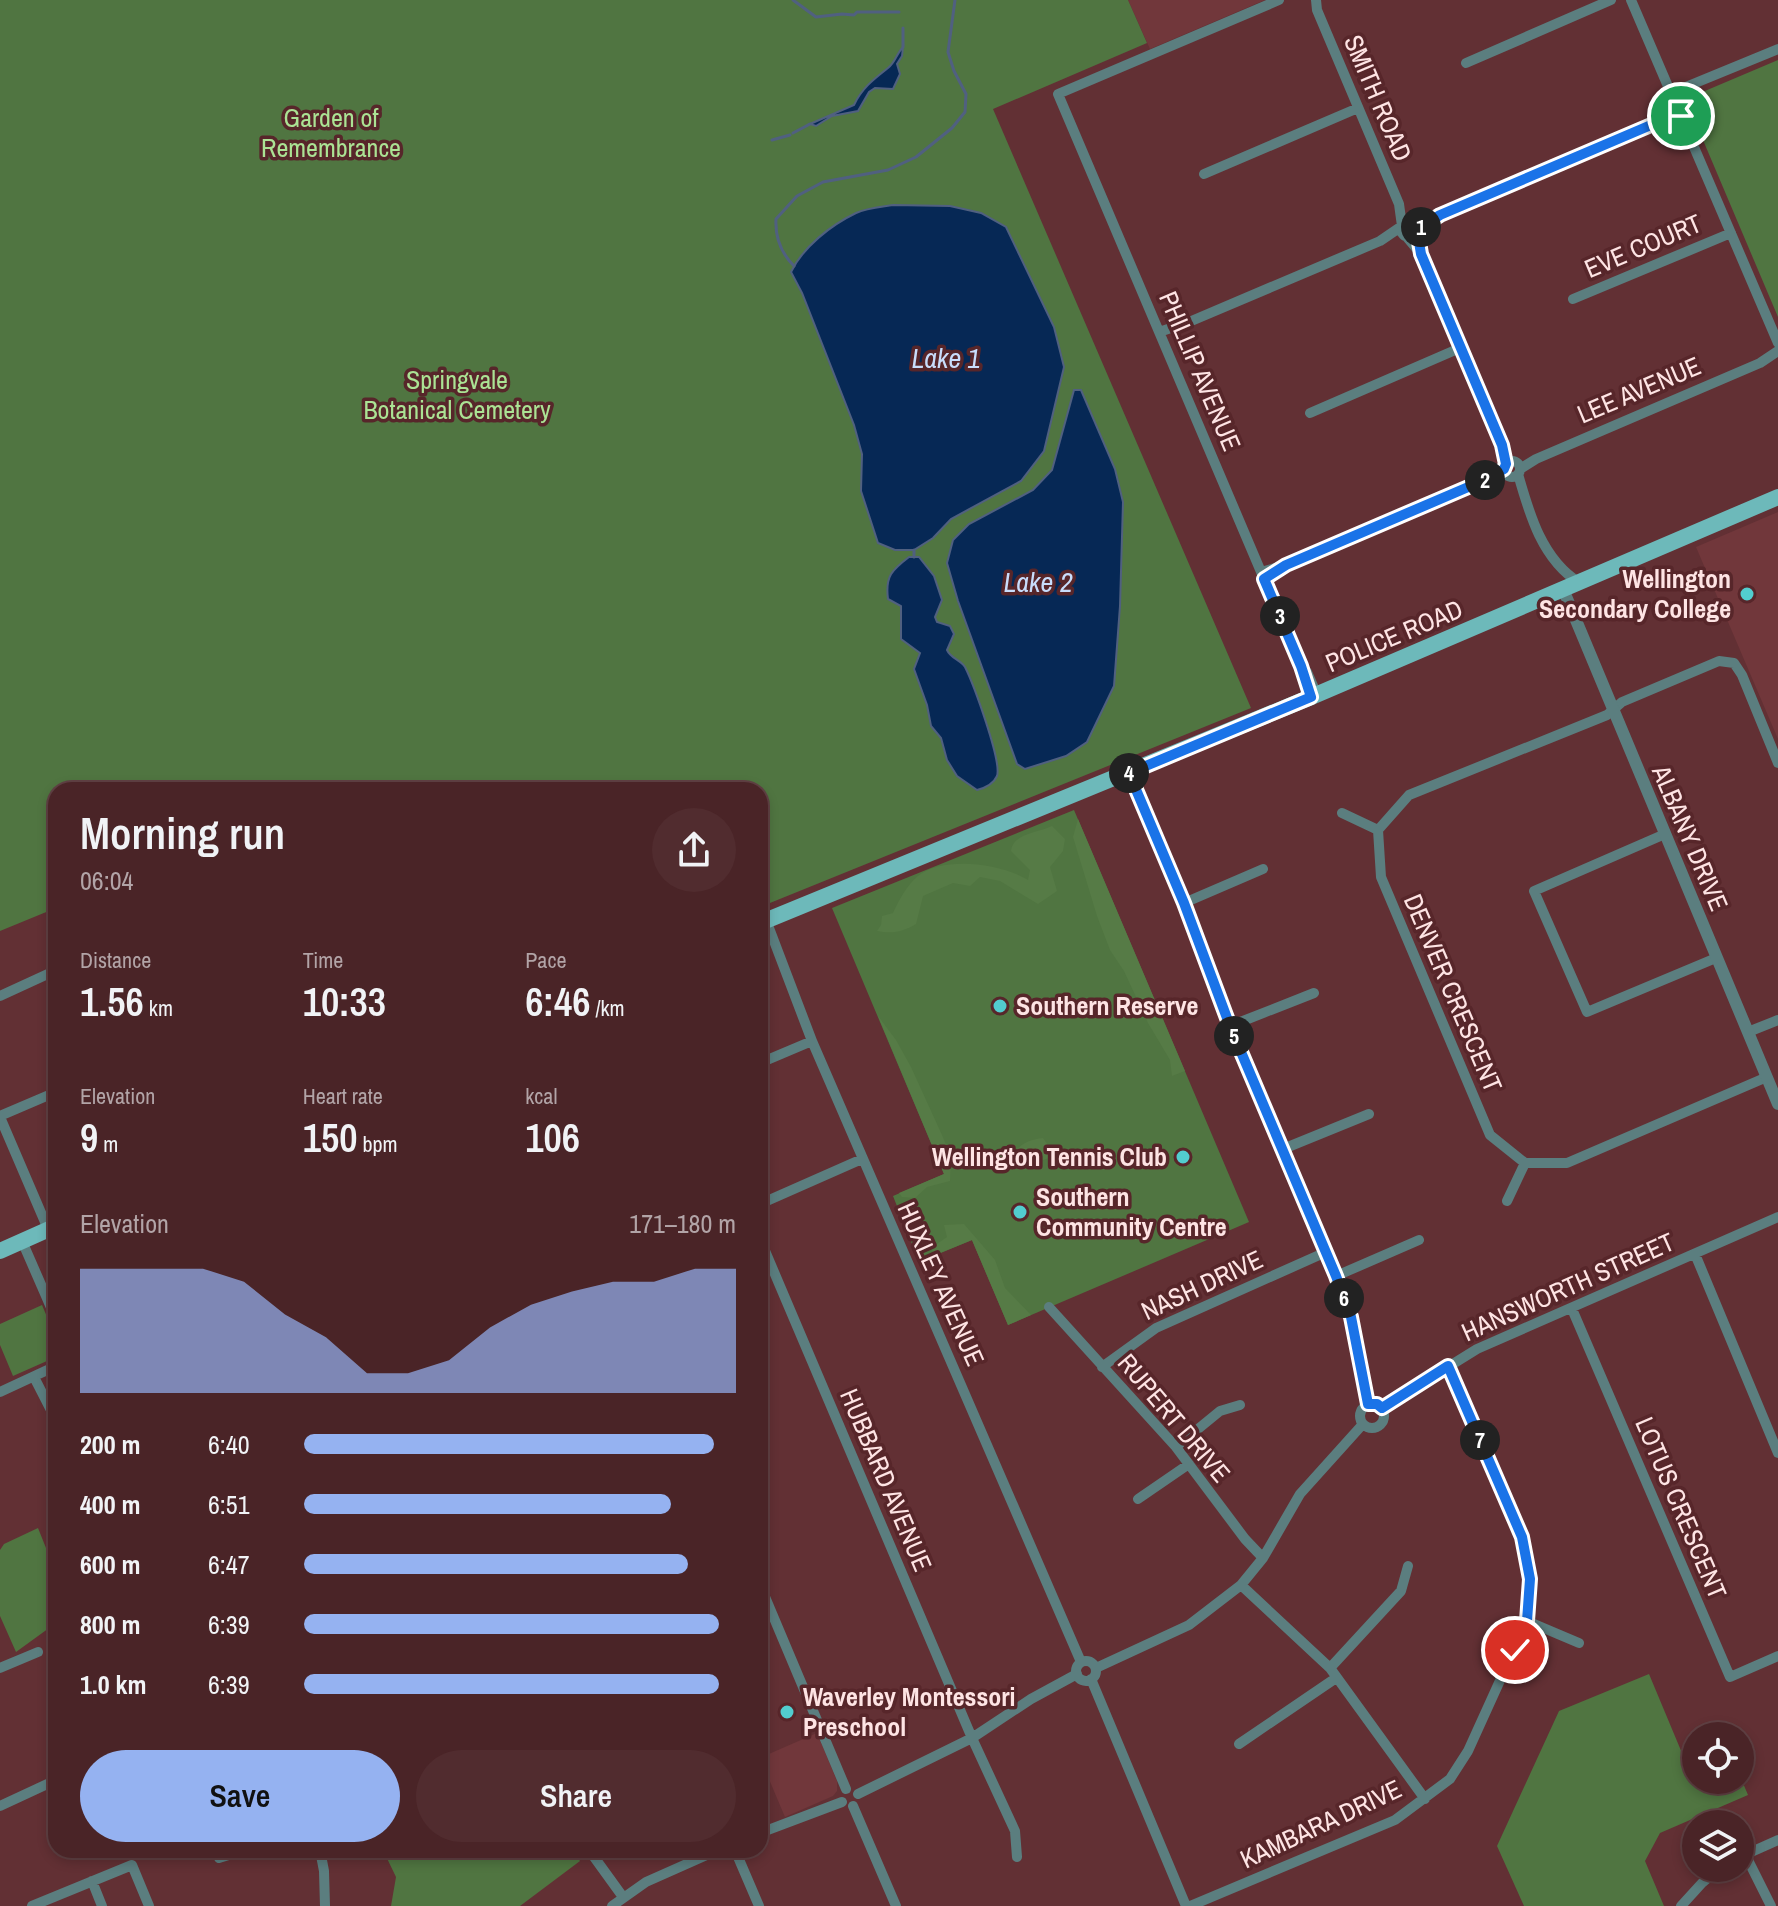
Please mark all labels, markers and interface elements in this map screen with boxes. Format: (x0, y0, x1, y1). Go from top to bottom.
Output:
street label: SMITH ROAD (1336, 29, 1421, 166)
pin (1647, 82, 1715, 150)
icon: arrive (1659, 94, 1703, 138)
park label: Garden of Remembrance (261, 100, 401, 165)
street label: EVE COURT (1579, 205, 1707, 286)
pin: 1 (1401, 207, 1441, 247)
text: 1 (1416, 212, 1426, 242)
street label: PHILLIP AVENUE (1151, 286, 1250, 456)
water label: Lake 1 (912, 339, 980, 377)
street label: LEE AVENUE (1572, 348, 1706, 431)
park label: Springvale Botanical Cemetery (363, 362, 551, 427)
pin: 2 (1465, 460, 1505, 500)
text: 2 (1480, 465, 1490, 495)
place label: Wellington Secondary College (1539, 561, 1731, 626)
water label: Lake 2 (1004, 563, 1073, 601)
marker: Wellington Secondary College (1738, 585, 1756, 603)
street label: POLICE ROAD (1320, 591, 1468, 680)
pin: 3 (1260, 596, 1300, 636)
text: 3 (1275, 601, 1285, 631)
pin: 4 (1109, 753, 1149, 793)
text: 4 (1124, 758, 1134, 788)
street label: ALBANY DRIVE (1644, 759, 1737, 916)
text: Morning run (80, 803, 285, 863)
button: share (652, 808, 736, 892)
text: 06:04 (80, 863, 133, 898)
street label: DENVER CRESCENT (1396, 888, 1511, 1097)
text: Distance (80, 945, 151, 975)
text: Time (303, 945, 343, 975)
text: Pace (525, 945, 566, 975)
text: 1.56 (80, 975, 144, 1028)
text: 10:33 (303, 975, 386, 1028)
text: 6:46 (525, 975, 590, 1028)
place label: Southern Reserve (1016, 988, 1198, 1023)
text: km (144, 993, 173, 1023)
text: /km (590, 993, 624, 1023)
marker: Southern Reserve (991, 997, 1009, 1015)
pin: 5 (1214, 1016, 1254, 1056)
text: 5 (1229, 1021, 1239, 1051)
text: Elevation (80, 1081, 155, 1111)
text: Heart rate (303, 1081, 383, 1111)
text: kcal (525, 1081, 557, 1111)
text: 9 (80, 1111, 98, 1164)
text: 150 (303, 1111, 357, 1164)
text: 106 (525, 1111, 580, 1164)
text: m (98, 1129, 118, 1159)
text: bpm (357, 1129, 398, 1159)
place label: Wellington Tennis Club (932, 1139, 1167, 1174)
marker: Wellington Tennis Club (1174, 1148, 1192, 1166)
place label: Southern Community Centre (1036, 1179, 1227, 1244)
street label: HUXLEY AVENUE (890, 1196, 993, 1371)
marker: Southern Community Centre (1011, 1203, 1029, 1221)
text: Elevation (80, 1206, 169, 1241)
text: 171–180 m (629, 1206, 736, 1241)
street label: HANSWORTH STREET (1456, 1224, 1680, 1349)
street label: NASH DRIVE (1135, 1241, 1268, 1328)
pin: 6 (1324, 1278, 1364, 1318)
text: 6 (1339, 1283, 1349, 1313)
street label: RUPERT DRIVE (1110, 1346, 1239, 1489)
street label: HUBBARD AVENUE (832, 1383, 941, 1576)
street label: LOTUS CRESCENT (1627, 1412, 1736, 1604)
pin: 7 (1460, 1420, 1500, 1460)
text: 7 (1475, 1425, 1485, 1455)
text: 200 m (80, 1427, 140, 1462)
text: 6:40 (208, 1427, 250, 1462)
text: 400 m (80, 1487, 140, 1522)
text: 6:51 (208, 1487, 250, 1522)
text: 600 m (80, 1547, 140, 1582)
text: 6:47 (208, 1547, 250, 1582)
text: 800 m (80, 1607, 140, 1642)
text: 6:39 (208, 1607, 250, 1642)
pin (1481, 1616, 1549, 1684)
icon: check (1493, 1628, 1537, 1672)
text: 1.0 km (80, 1667, 146, 1702)
text: 6:39 (208, 1667, 250, 1702)
place label: Waverley Montessori Preschool (803, 1679, 1016, 1744)
marker: Waverley Montessori Preschool (778, 1703, 796, 1721)
map controls (1682, 1722, 1754, 1882)
button: locate (1682, 1722, 1754, 1794)
button: Save (80, 1750, 400, 1842)
button: Share (416, 1750, 736, 1842)
street label: KAMBARA DRIVE (1234, 1771, 1407, 1876)
button: layers (1682, 1810, 1754, 1882)

